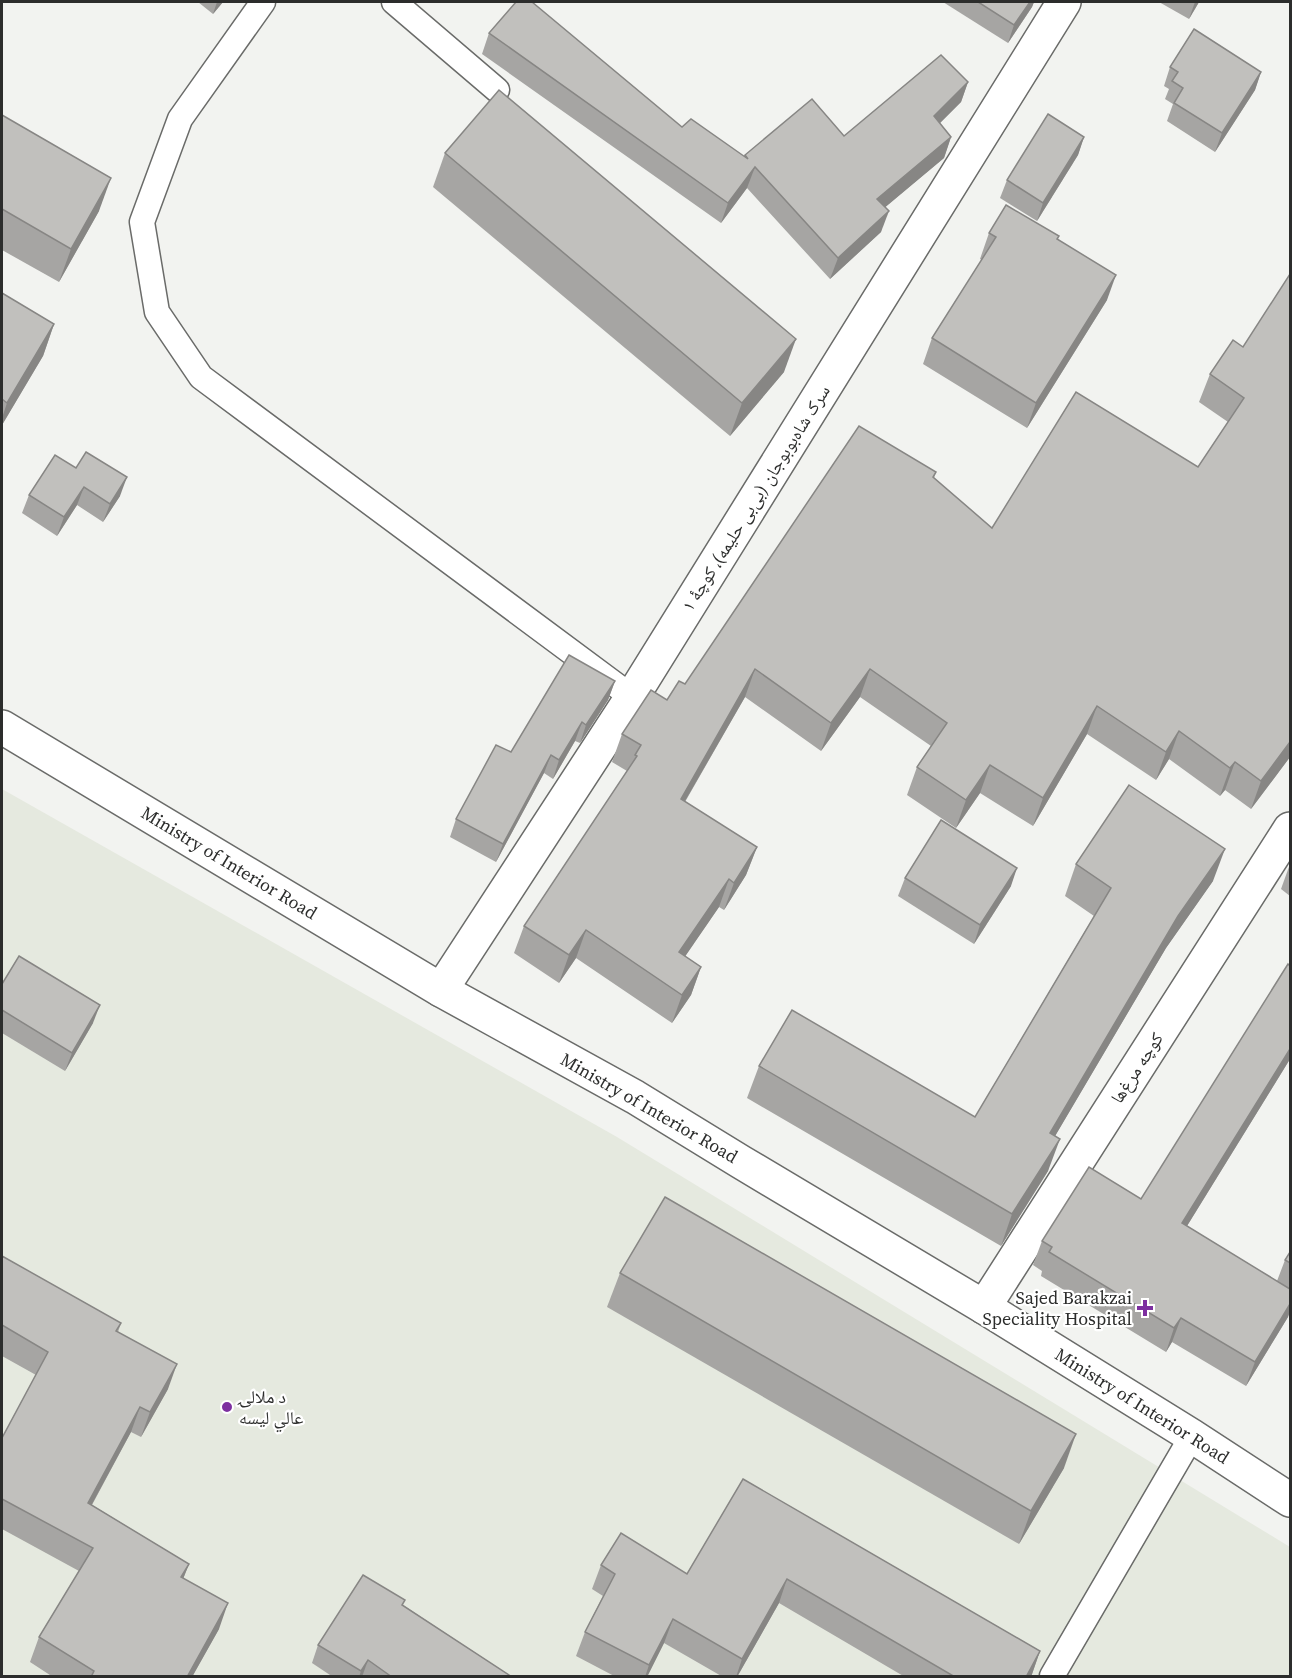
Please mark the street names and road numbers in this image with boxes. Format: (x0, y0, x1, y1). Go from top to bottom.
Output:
street label: سرک شاه‌بوبوجان (بی‌بی حلیمه)، کوچۀ ۱ (675, 380, 836, 616)
street label: Ministry of Interior Road (137, 800, 322, 925)
street label: کوچه مرغ‌ها (1104, 1027, 1169, 1108)
street label: Ministry of Interior Road (556, 1046, 743, 1169)
street label: Ministry of Interior Road (1050, 1342, 1234, 1469)

